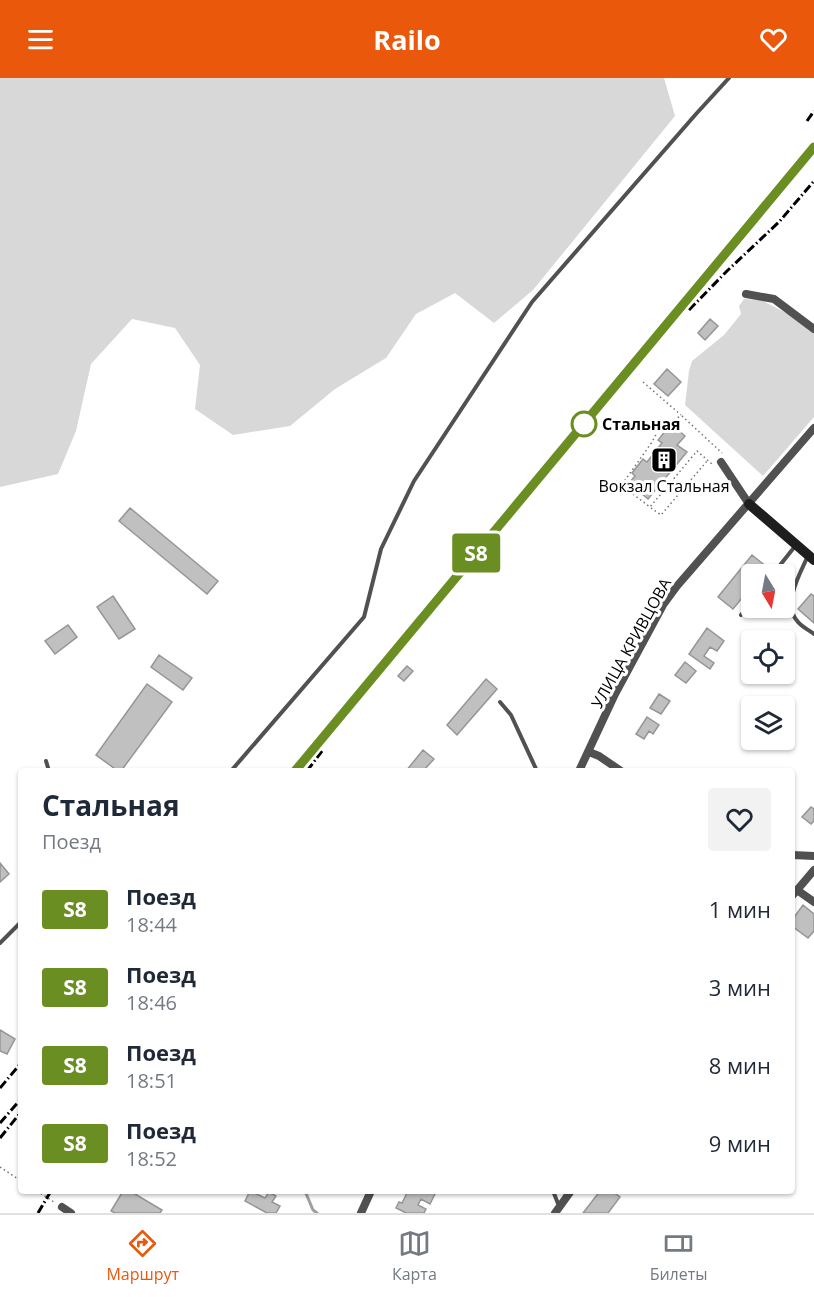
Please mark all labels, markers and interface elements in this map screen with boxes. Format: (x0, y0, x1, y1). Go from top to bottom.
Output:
text: Railo (373, 21, 441, 58)
icon: menu (24, 23, 57, 56)
icon: heart (757, 23, 790, 56)
marker: Стальная (571, 411, 597, 437)
place label: Стальная (602, 413, 681, 435)
building icon: Вокзал Стальная (649, 445, 679, 475)
place label: Вокзал Стальная (598, 475, 730, 497)
line badge: S8 (449, 534, 503, 572)
text: S8 (464, 539, 488, 567)
north arrow (741, 564, 795, 618)
map controls (741, 564, 795, 750)
street label: УЛИЦА КРИВЦОВА (586, 573, 676, 712)
button: locate (741, 630, 795, 684)
button: layers (741, 696, 795, 750)
text: Стальная (42, 786, 180, 824)
button: heart (708, 788, 771, 851)
text: Поезд (42, 828, 101, 855)
text: Поезд (126, 881, 196, 911)
text: 1 мин (709, 894, 771, 924)
text: S8 (63, 895, 87, 923)
text: 18:44 (126, 911, 177, 938)
text: Поезд (126, 959, 196, 989)
text: 3 мин (709, 972, 771, 1002)
text: S8 (63, 973, 87, 1001)
text: 18:46 (126, 989, 177, 1016)
text: Поезд (126, 1037, 196, 1067)
text: 8 мин (709, 1050, 771, 1080)
text: S8 (63, 1051, 87, 1079)
text: 18:51 (126, 1067, 177, 1094)
text: Поезд (126, 1115, 196, 1145)
text: 9 мин (709, 1128, 771, 1158)
text: S8 (63, 1129, 87, 1157)
text: 18:52 (126, 1145, 177, 1172)
tab: Маршрут (106, 1227, 179, 1285)
tab: Карта (392, 1227, 437, 1285)
tab: Билеты (650, 1227, 708, 1285)

